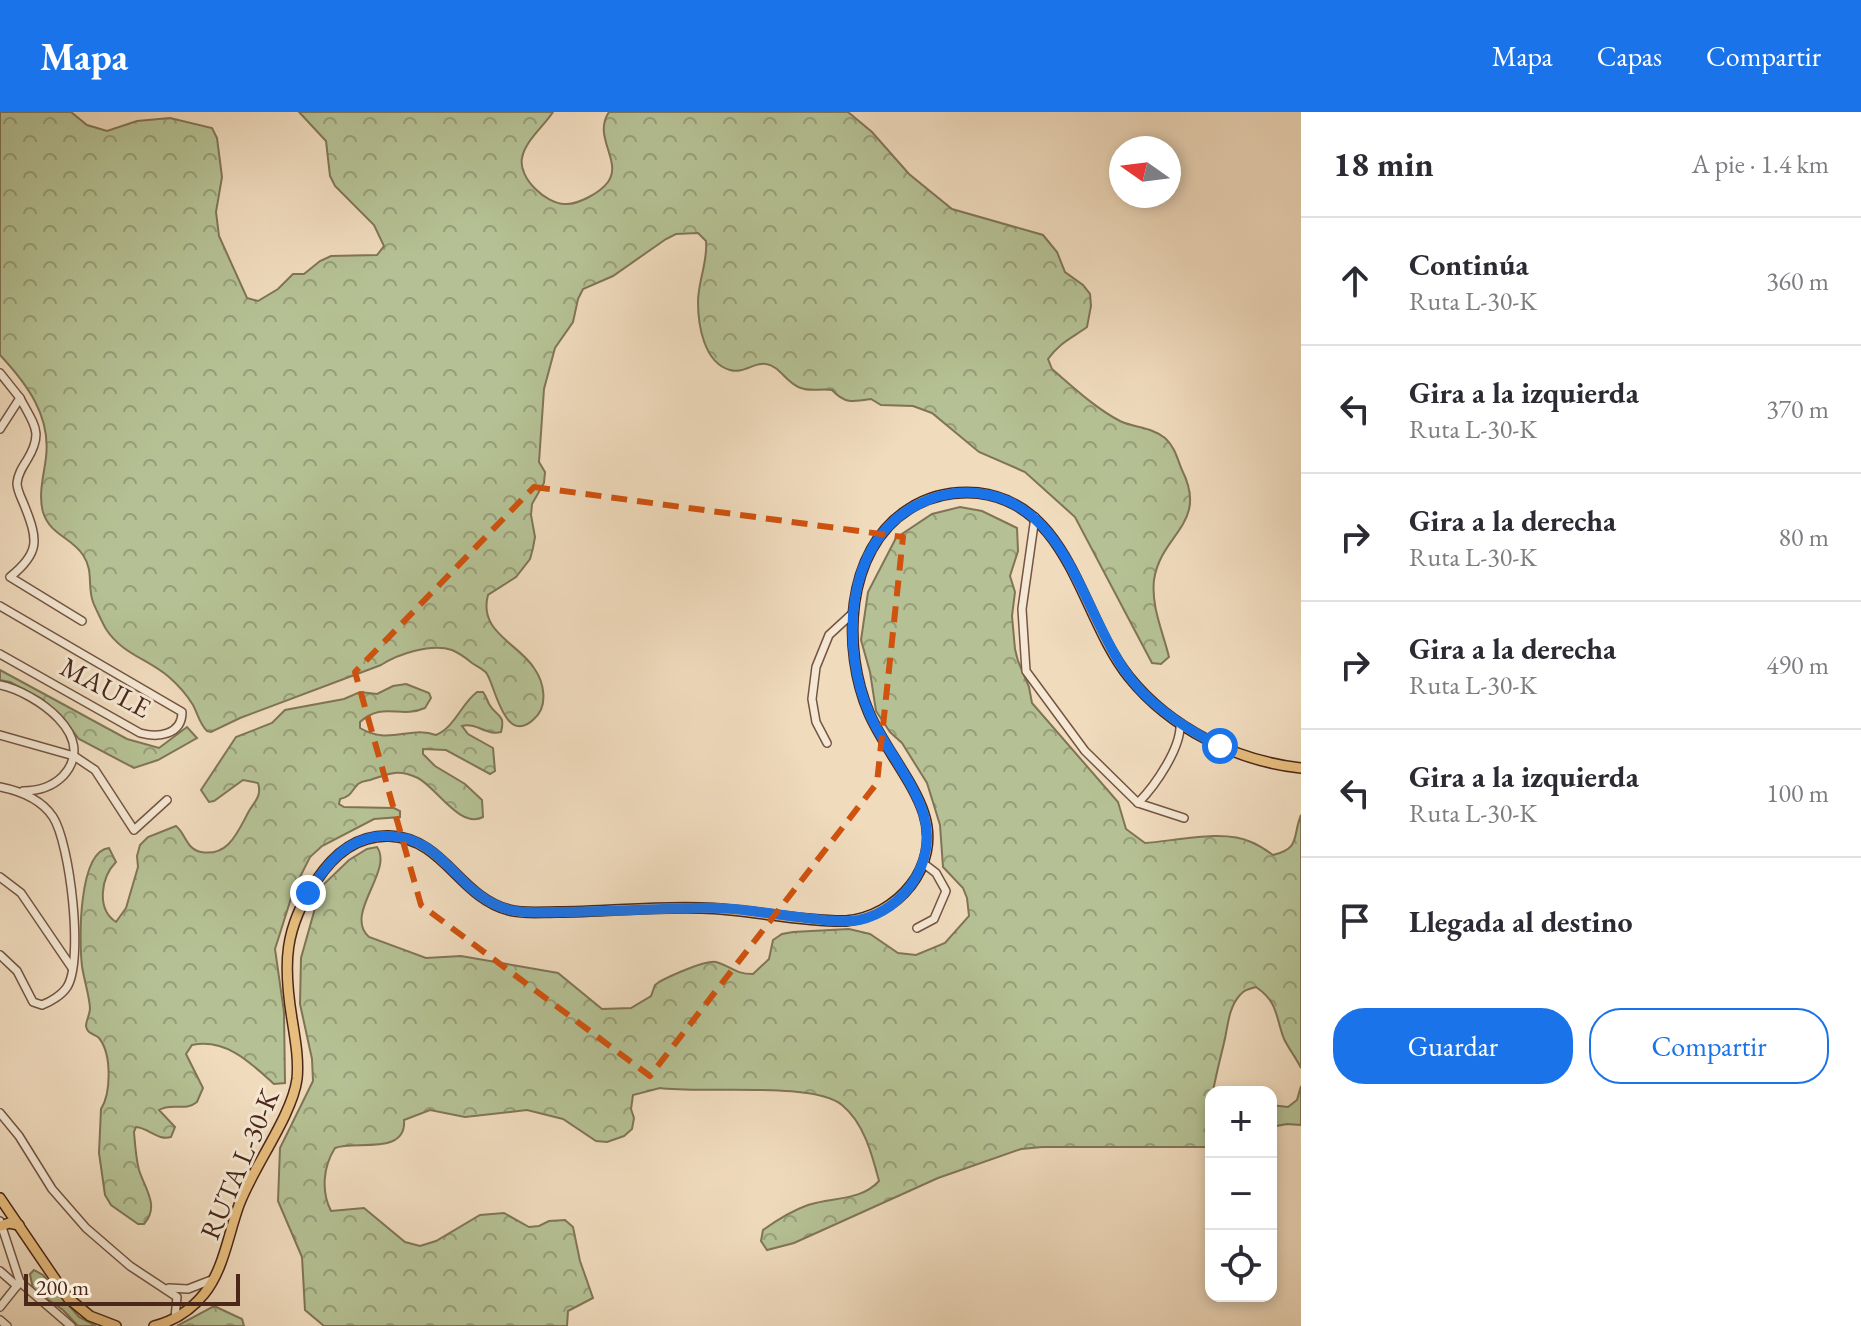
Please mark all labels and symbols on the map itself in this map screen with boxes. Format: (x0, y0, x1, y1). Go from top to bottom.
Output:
north arrow (1109, 136, 1181, 208)
street label: MAULE (55, 648, 158, 726)
route start (1202, 728, 1238, 764)
route end (290, 875, 326, 911)
street label: RUTA L-30-K (191, 1083, 287, 1245)
scale bar (24, 1270, 240, 1306)

